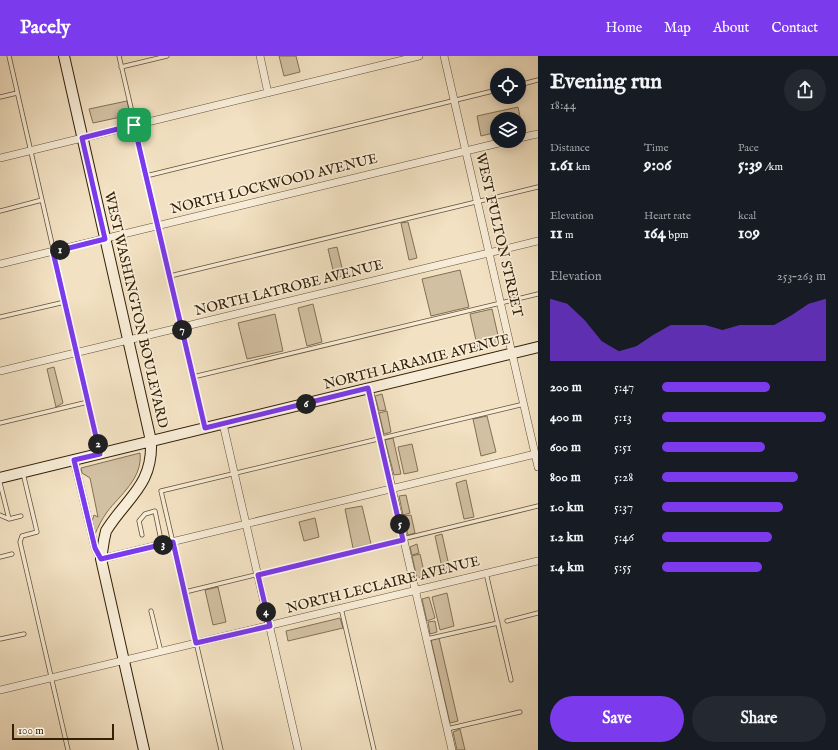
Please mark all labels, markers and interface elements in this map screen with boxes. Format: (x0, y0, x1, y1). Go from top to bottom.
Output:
text: Pacely (20, 16, 70, 40)
text: Home (606, 19, 642, 37)
text: Map (664, 19, 691, 37)
text: About (713, 19, 749, 37)
text: Contact (771, 19, 818, 37)
map controls (490, 68, 526, 148)
button: locate (490, 68, 526, 104)
text: Evening run (550, 68, 662, 96)
button: share (784, 69, 826, 111)
text: 18:44 (550, 97, 576, 114)
pin (117, 108, 151, 142)
button: layers (490, 112, 526, 148)
icon: arrive (123, 114, 145, 136)
text: Distance (550, 141, 590, 155)
text: Time (644, 141, 668, 155)
text: Pace (738, 141, 759, 155)
street label: NORTH LOCKWOOD AVENUE (169, 149, 380, 218)
street label: WEST FULTON STREET (471, 151, 527, 320)
text: 1.61 (550, 155, 573, 176)
text: 9:06 (644, 155, 671, 176)
text: 5:39 (738, 155, 762, 176)
text: km (573, 160, 590, 174)
text: /km (762, 160, 783, 174)
street label: WEST WASHINGTON BOULEVARD (100, 190, 172, 430)
text: Elevation (550, 209, 594, 223)
text: Heart rate (644, 209, 691, 223)
text: kcal (738, 209, 756, 223)
text: 11 (550, 223, 563, 244)
text: 164 (644, 223, 666, 244)
text: 109 (738, 223, 760, 244)
text: m (563, 228, 574, 242)
text: bpm (666, 228, 689, 242)
pin: 1 (50, 240, 70, 260)
text: 1 (58, 243, 62, 257)
street label: NORTH LATROBE AVENUE (193, 256, 385, 320)
text: Elevation (550, 268, 602, 285)
text: 253–263 m (777, 268, 826, 285)
pin: 7 (172, 320, 192, 340)
text: 7 (179, 323, 185, 337)
street label: NORTH LARAMIE AVENUE (322, 330, 513, 394)
text: 200 m (550, 379, 582, 396)
text: 5:47 (614, 379, 634, 396)
pin: 6 (296, 394, 316, 414)
text: 6 (304, 397, 308, 411)
text: 400 m (550, 409, 582, 426)
text: 5:13 (614, 409, 632, 426)
pin: 2 (88, 434, 108, 454)
text: 2 (95, 437, 101, 451)
text: 600 m (550, 439, 581, 456)
text: 5:51 (614, 439, 632, 456)
text: 800 m (550, 469, 581, 486)
text: 5:28 (614, 469, 633, 486)
text: 1.0 km (550, 499, 584, 516)
text: 5:37 (614, 499, 633, 516)
pin: 5 (390, 514, 410, 534)
text: 5 (398, 517, 402, 531)
text: 1.2 km (550, 529, 584, 546)
text: 5:46 (614, 529, 634, 546)
pin: 3 (153, 535, 173, 555)
text: 3 (161, 538, 165, 552)
street label: NORTH LECLAIRE AVENUE (284, 552, 482, 618)
text: 1.4 km (550, 559, 584, 576)
text: 5:55 (614, 559, 632, 576)
pin: 4 (256, 602, 276, 622)
text: 4 (263, 605, 269, 619)
button: Save (550, 696, 684, 742)
button: Share (692, 696, 826, 742)
scale bar (12, 722, 114, 741)
text: 100 m (18, 724, 44, 738)

